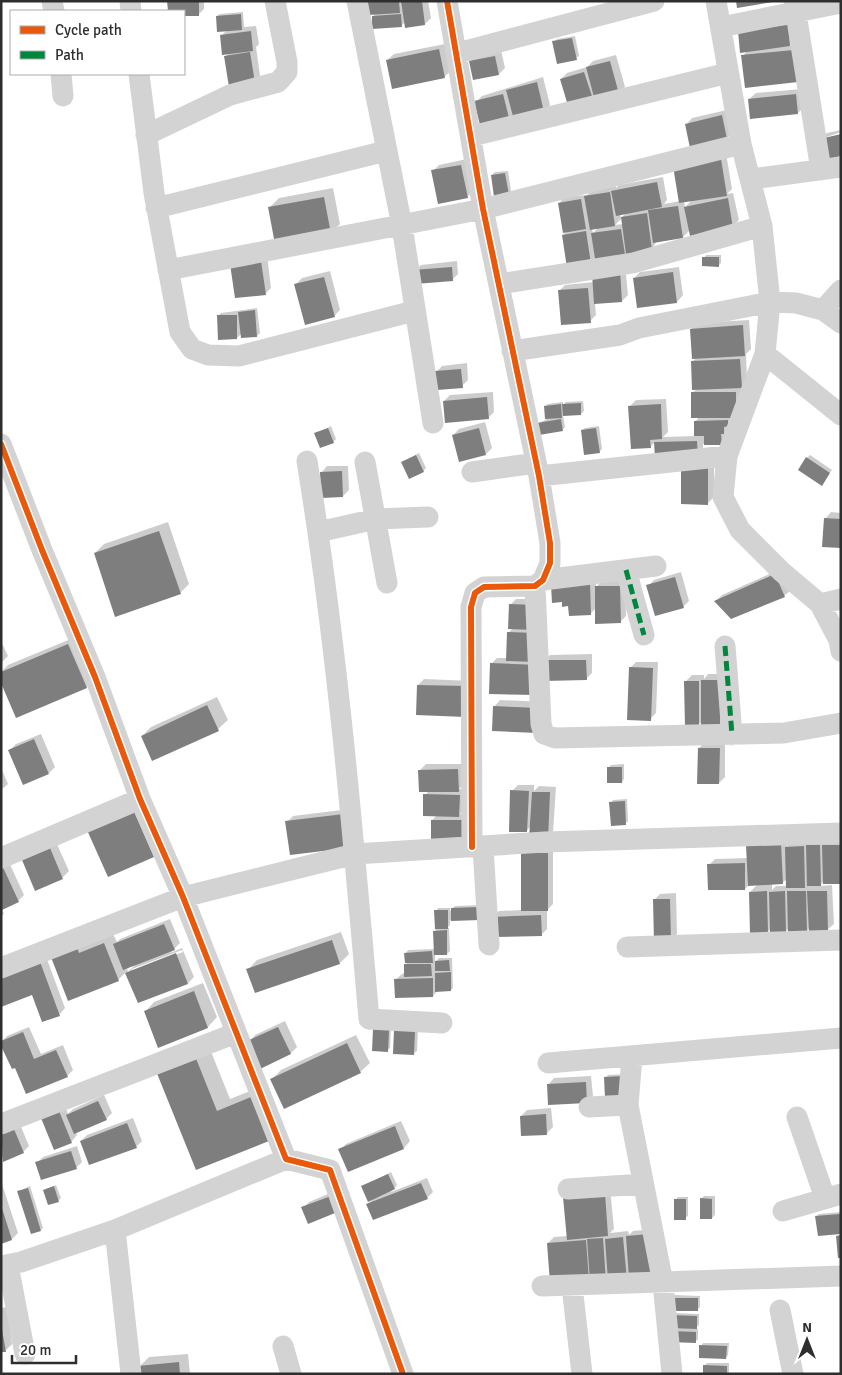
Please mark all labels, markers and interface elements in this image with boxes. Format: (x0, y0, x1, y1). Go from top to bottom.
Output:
legend (10, 10, 185, 75)
text: Cycle path (55, 21, 122, 39)
text: Path (55, 46, 84, 64)
north arrow (782, 1315, 832, 1365)
text: N (802, 1319, 812, 1336)
scale bar (12, 1332, 76, 1364)
text: 20 m (20, 1341, 51, 1359)

